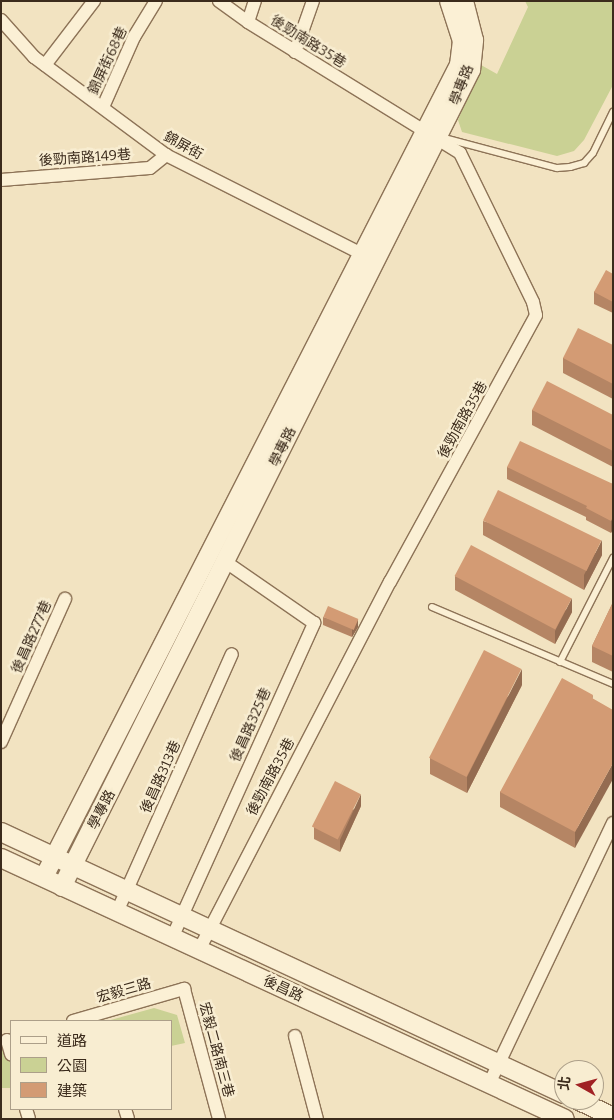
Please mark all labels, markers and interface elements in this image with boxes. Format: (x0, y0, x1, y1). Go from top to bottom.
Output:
street label: 後勁南路35巷 (267, 12, 349, 72)
street label: 錦屏街68巷 (85, 25, 131, 97)
street label: 學專路 (447, 62, 477, 108)
street label: 錦屏街 (161, 128, 205, 164)
street label: 後勁南路149巷 (38, 146, 132, 170)
street label: 後勁南路35巷 (435, 379, 491, 461)
street label: 學專路 (266, 424, 300, 470)
street label: 後昌路277巷 (9, 598, 55, 676)
street label: 後昌路325巷 (227, 685, 275, 765)
street label: 後勁南路35巷 (244, 735, 298, 819)
street label: 後昌路313巷 (138, 738, 184, 816)
street label: 學專路 (85, 787, 119, 833)
street label: 後昌路 (260, 973, 306, 1005)
street label: 宏毅三路 (95, 975, 153, 1007)
street label: 宏毅二路南三巷 (195, 1000, 237, 1100)
legend (10, 1020, 172, 1110)
text: 道路 (57, 1032, 87, 1050)
text: 公園 (57, 1057, 87, 1075)
north arrow (554, 1060, 604, 1110)
text: 北 (555, 1075, 574, 1091)
text: 建築 (57, 1082, 87, 1100)

